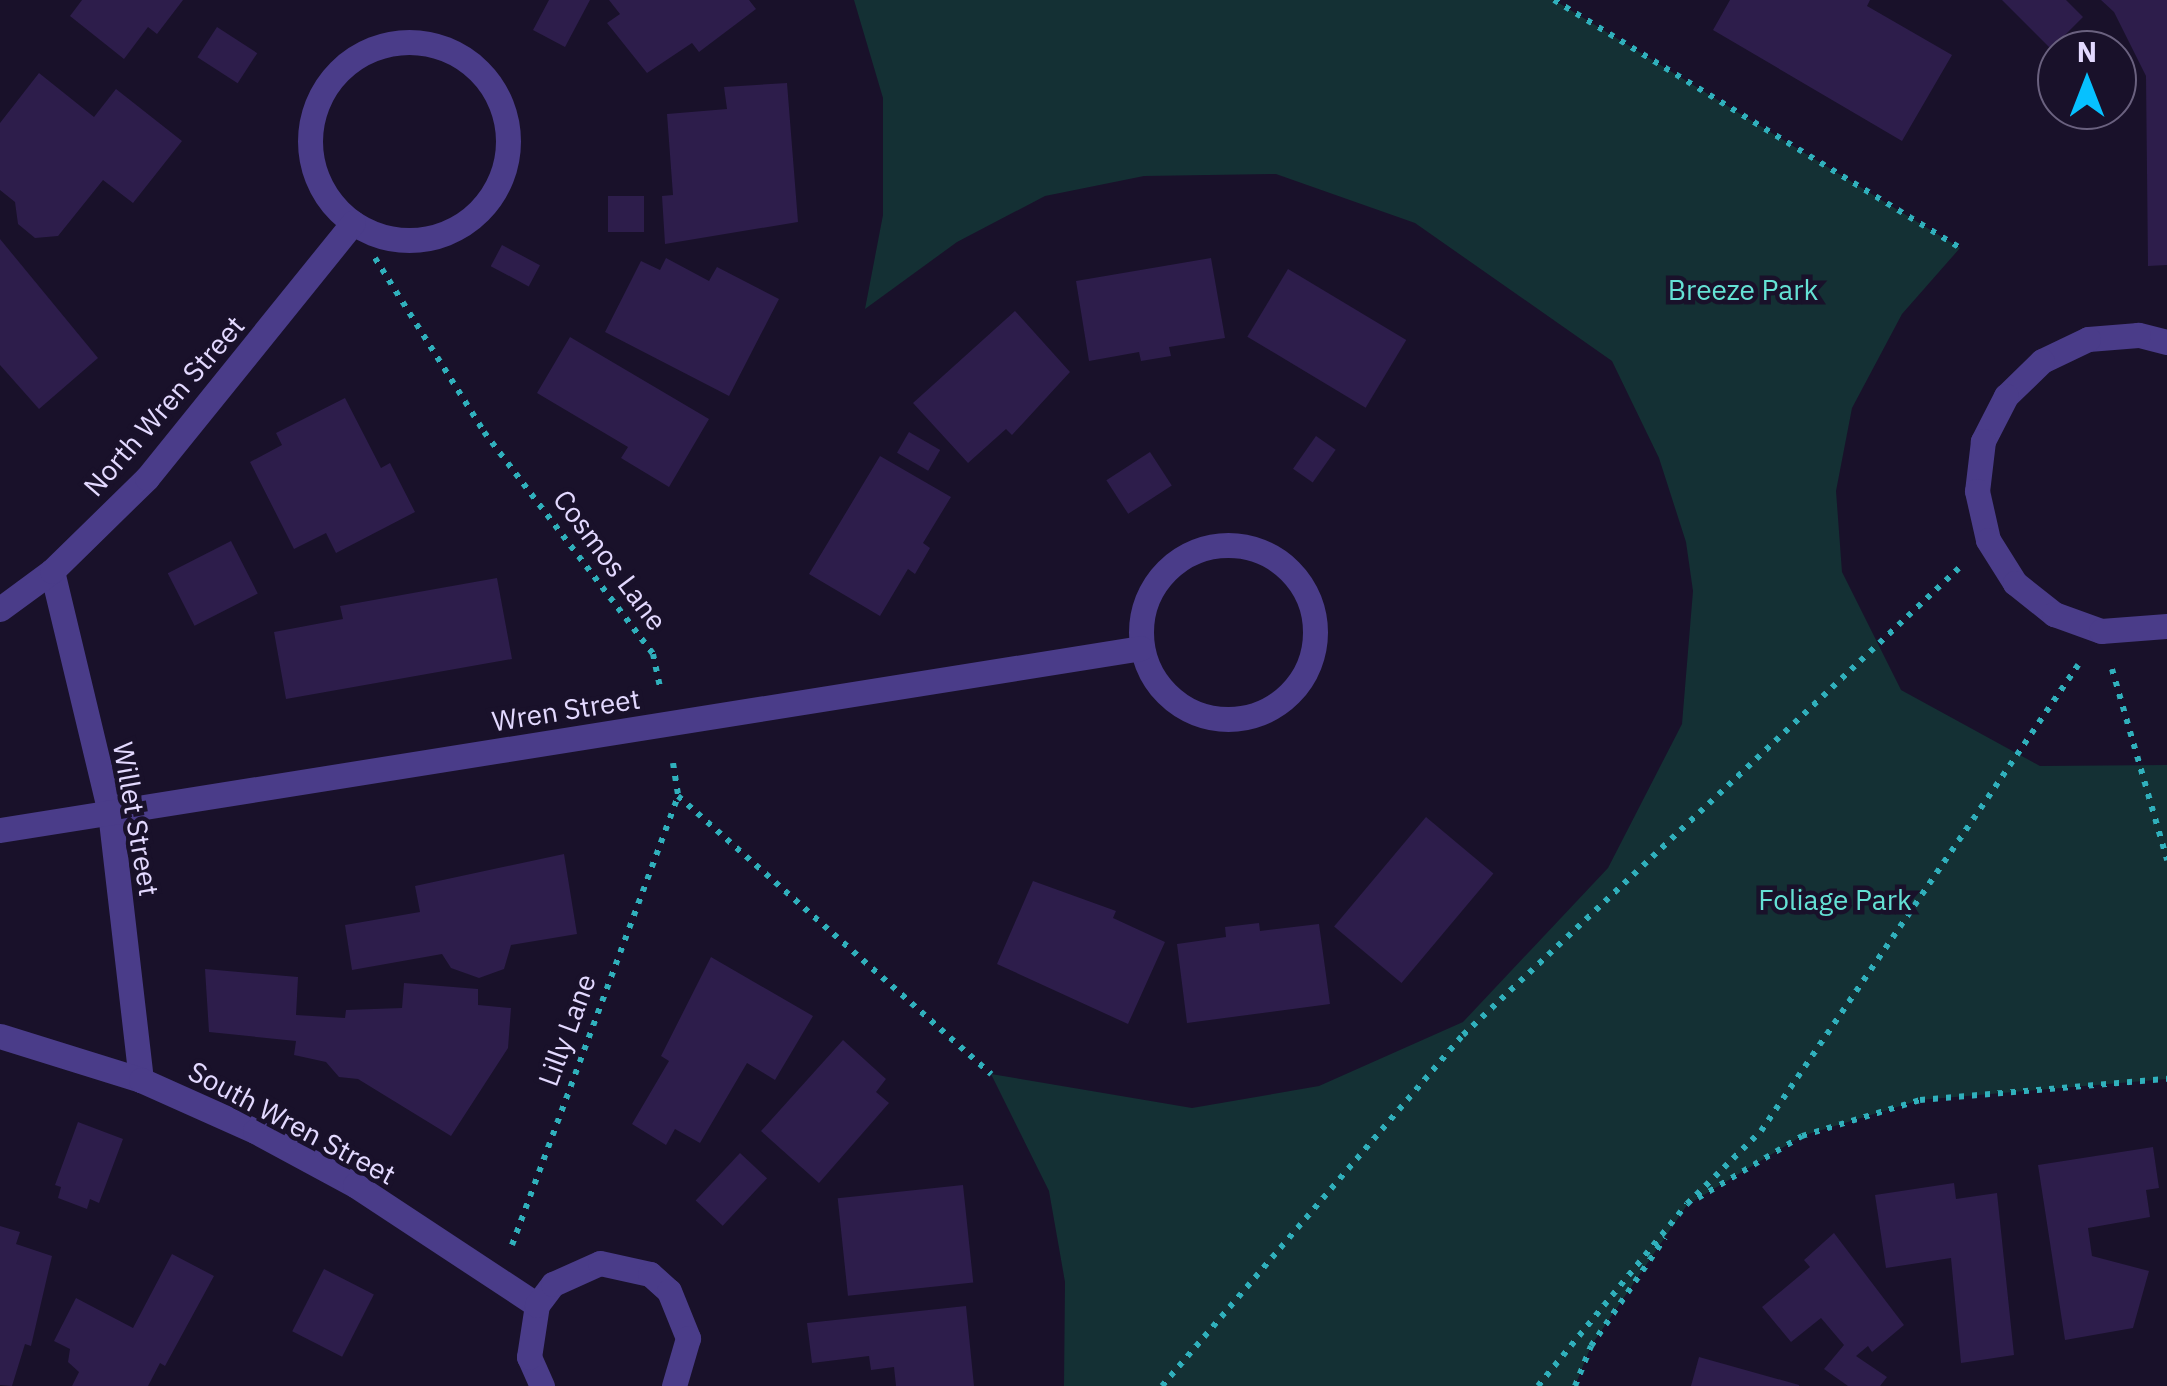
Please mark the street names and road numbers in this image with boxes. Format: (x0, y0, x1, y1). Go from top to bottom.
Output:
street label: North Wren Street (77, 309, 251, 503)
street label: Cosmos Lane (546, 483, 674, 637)
street label: Wren Street (490, 682, 642, 738)
street label: Willet Street (106, 739, 166, 899)
street label: Lilly Lane (531, 969, 603, 1091)
street label: South Wren Street (183, 1054, 401, 1192)

